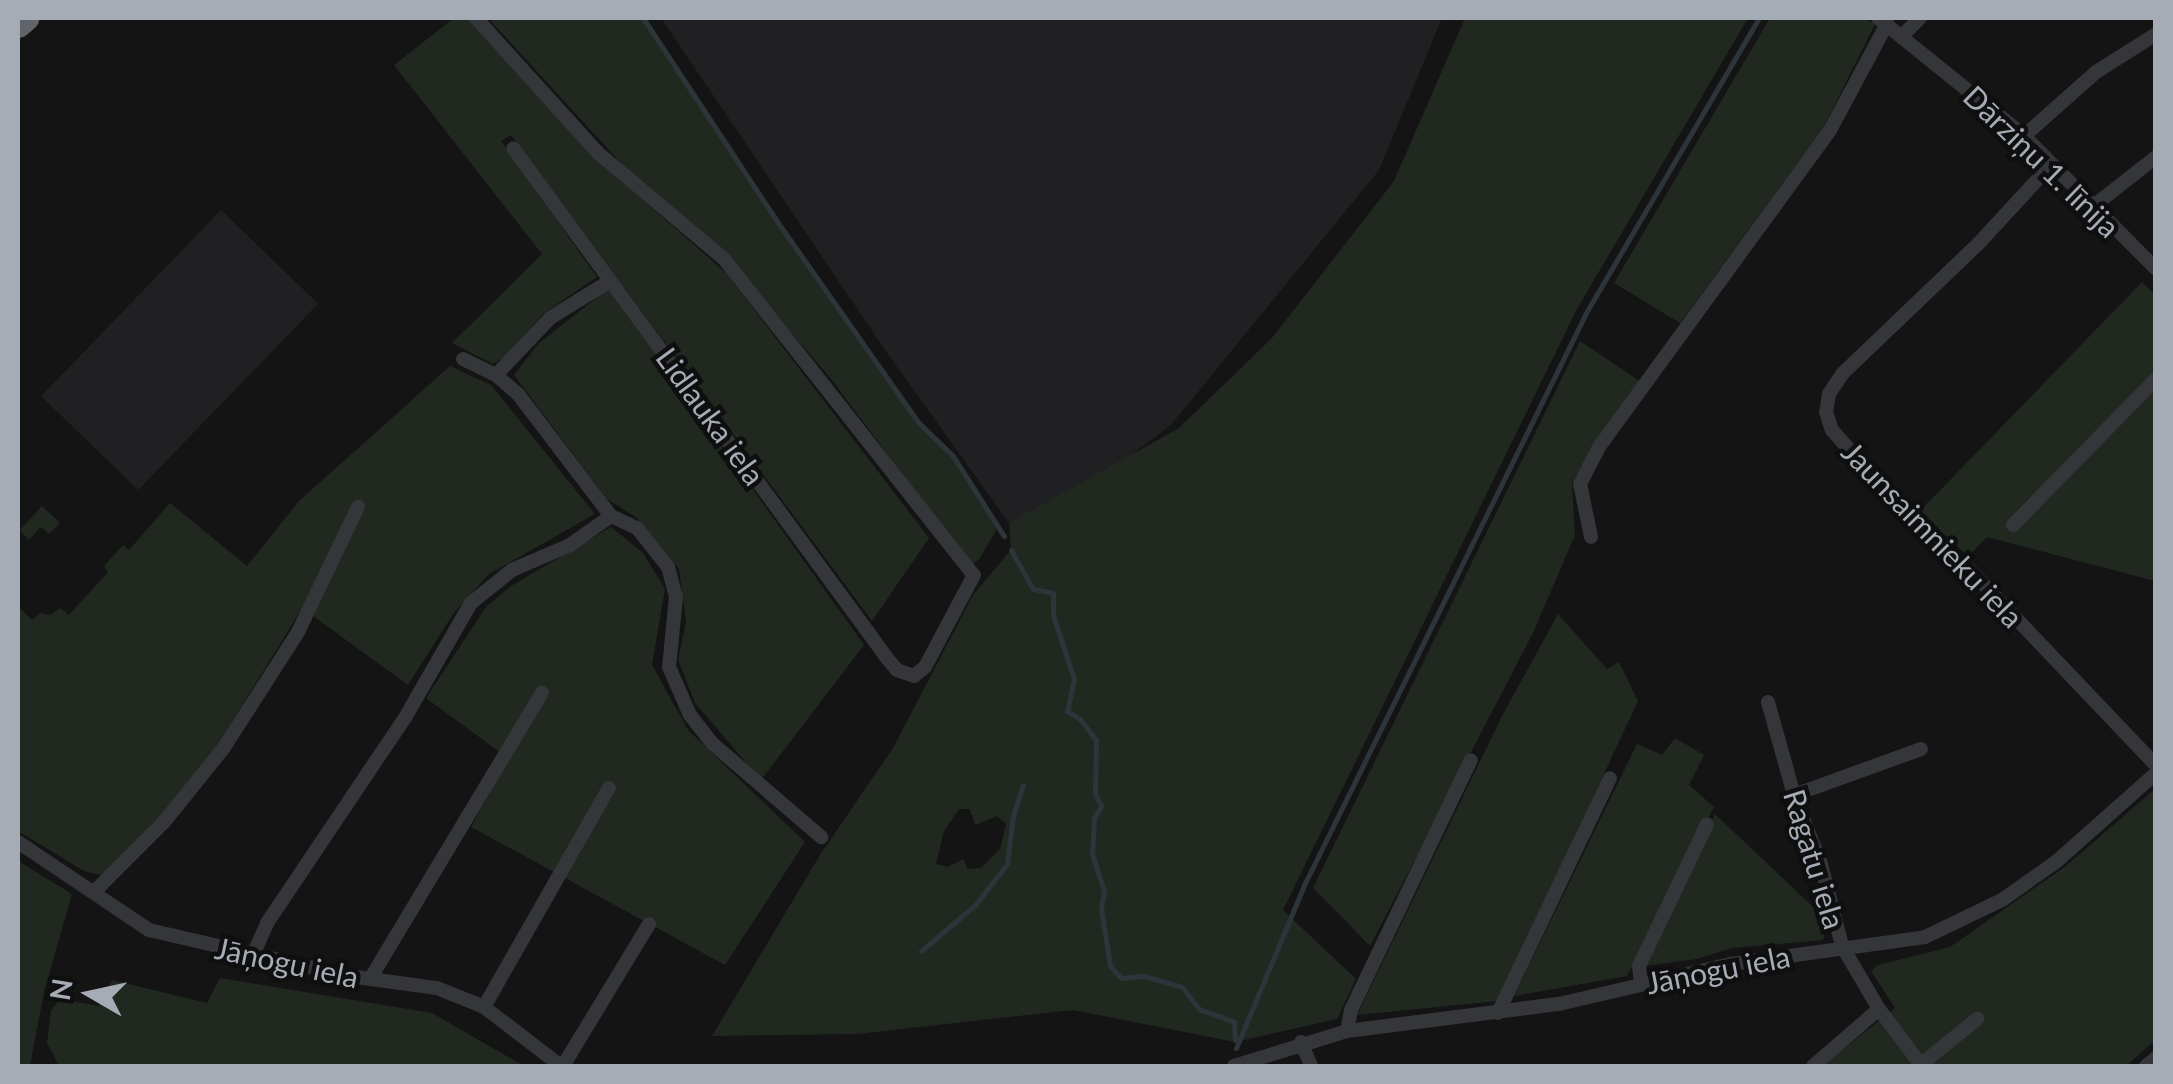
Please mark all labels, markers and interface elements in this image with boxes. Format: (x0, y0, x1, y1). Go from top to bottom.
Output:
street label: Dārziņu 1. līnija (1957, 78, 2127, 244)
street label: Lidlauka iela (649, 340, 773, 492)
street label: Jaunsaimnieku iela (1835, 433, 2031, 635)
street label: Ragatu iela (1777, 785, 1853, 933)
street label: Jāņogu iela (212, 929, 362, 995)
street label: Jāņogu iela (1643, 937, 1793, 1001)
north arrow (40, 944, 140, 1044)
text: N (42, 976, 79, 1003)

